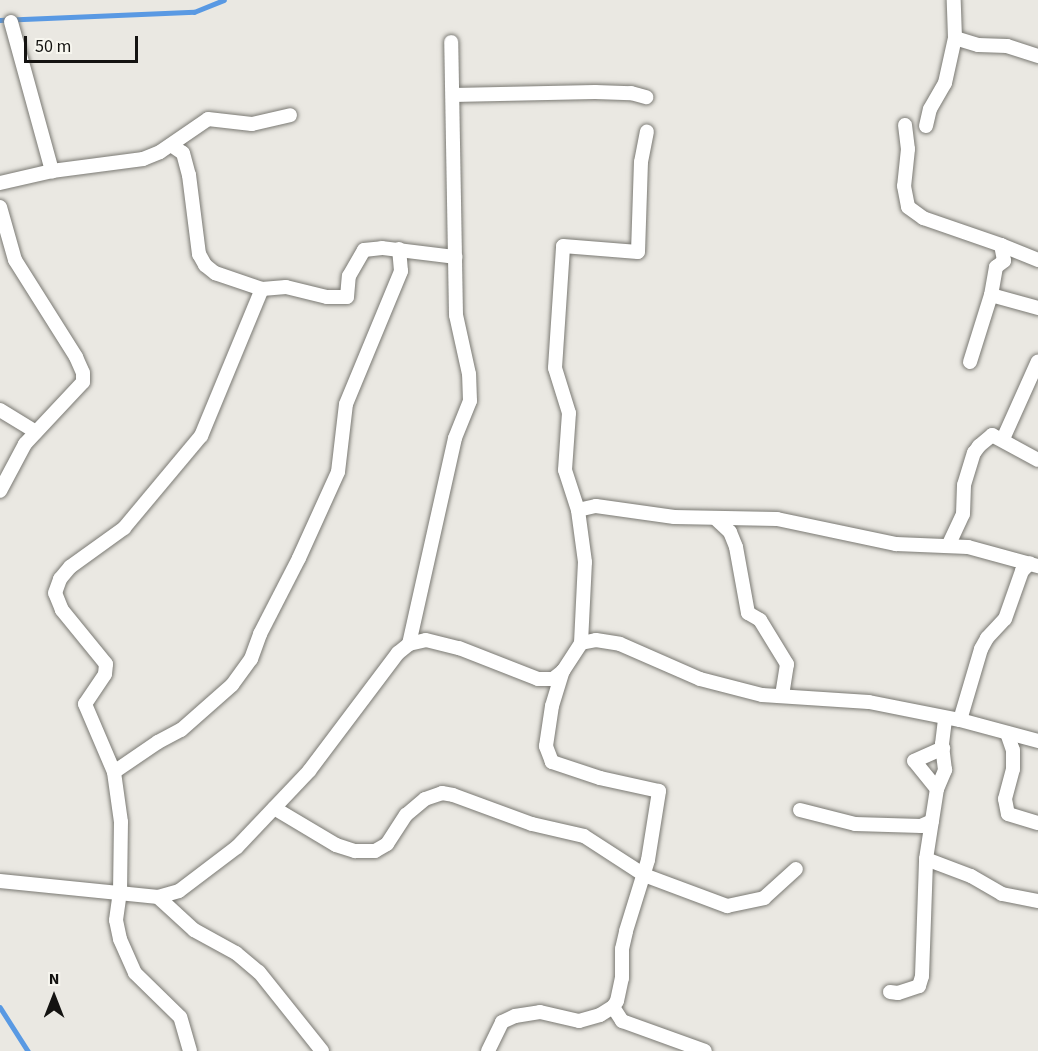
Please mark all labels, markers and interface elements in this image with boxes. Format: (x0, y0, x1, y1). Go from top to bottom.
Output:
scale bar (27, 24, 141, 62)
text: 50 m (35, 34, 71, 59)
north arrow (24, 967, 84, 1027)
text: N (49, 968, 59, 990)

